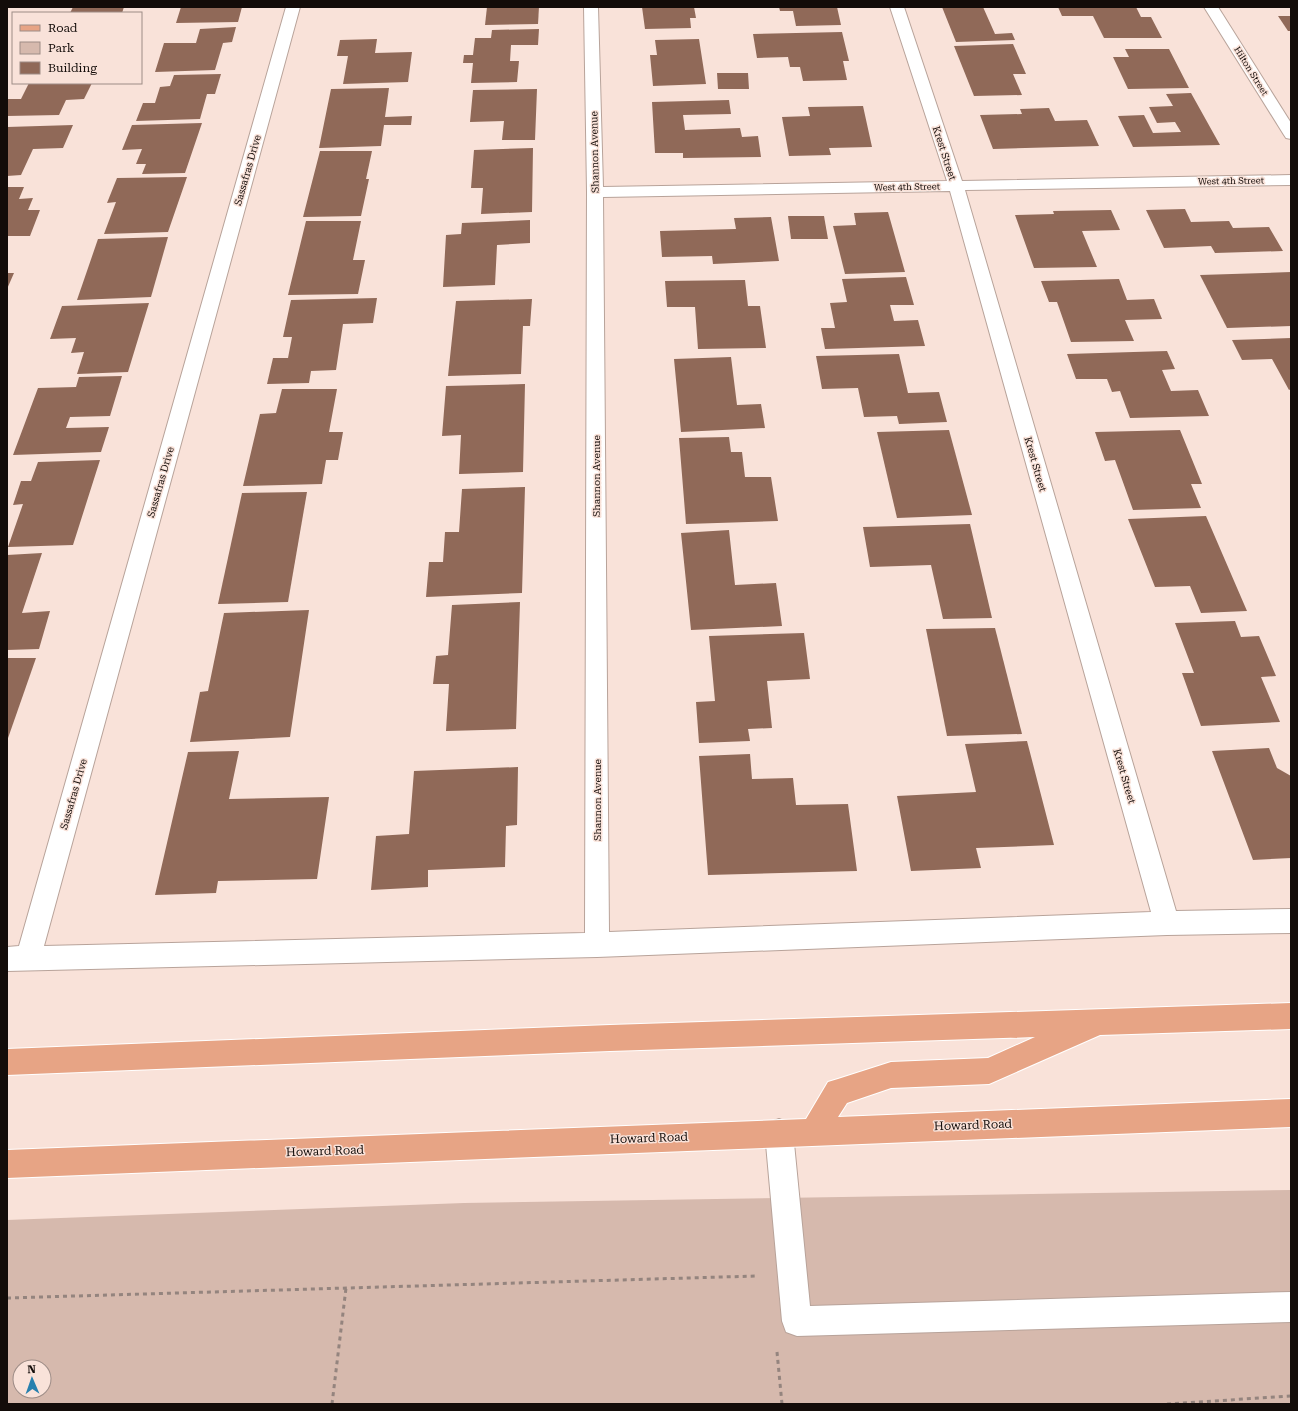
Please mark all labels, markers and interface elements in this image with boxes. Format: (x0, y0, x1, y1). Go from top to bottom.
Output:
legend (12, 12, 142, 84)
text: Road (48, 21, 78, 35)
text: Park (48, 41, 75, 55)
street label: Hilton Street (1232, 45, 1270, 98)
text: Building (48, 61, 97, 75)
street label: Shannon Avenue (588, 110, 601, 193)
street label: Krest Street (931, 125, 959, 182)
street label: Sassafras Drive (232, 133, 263, 207)
street label: West 4th Street (1198, 175, 1265, 187)
street label: West 4th Street (874, 181, 941, 193)
street label: Shannon Avenue (591, 435, 602, 517)
street label: Krest Street (1022, 435, 1049, 493)
street label: Sassafras Drive (145, 445, 176, 519)
street label: Krest Street (1111, 747, 1138, 805)
street label: Sassafras Drive (58, 757, 89, 831)
street label: Shannon Avenue (592, 759, 603, 841)
street label: Howard Road (934, 1117, 1013, 1133)
street label: Howard Road (610, 1130, 689, 1146)
street label: Howard Road (286, 1143, 365, 1159)
north arrow (12, 1359, 52, 1399)
text: N (27, 1363, 37, 1376)

